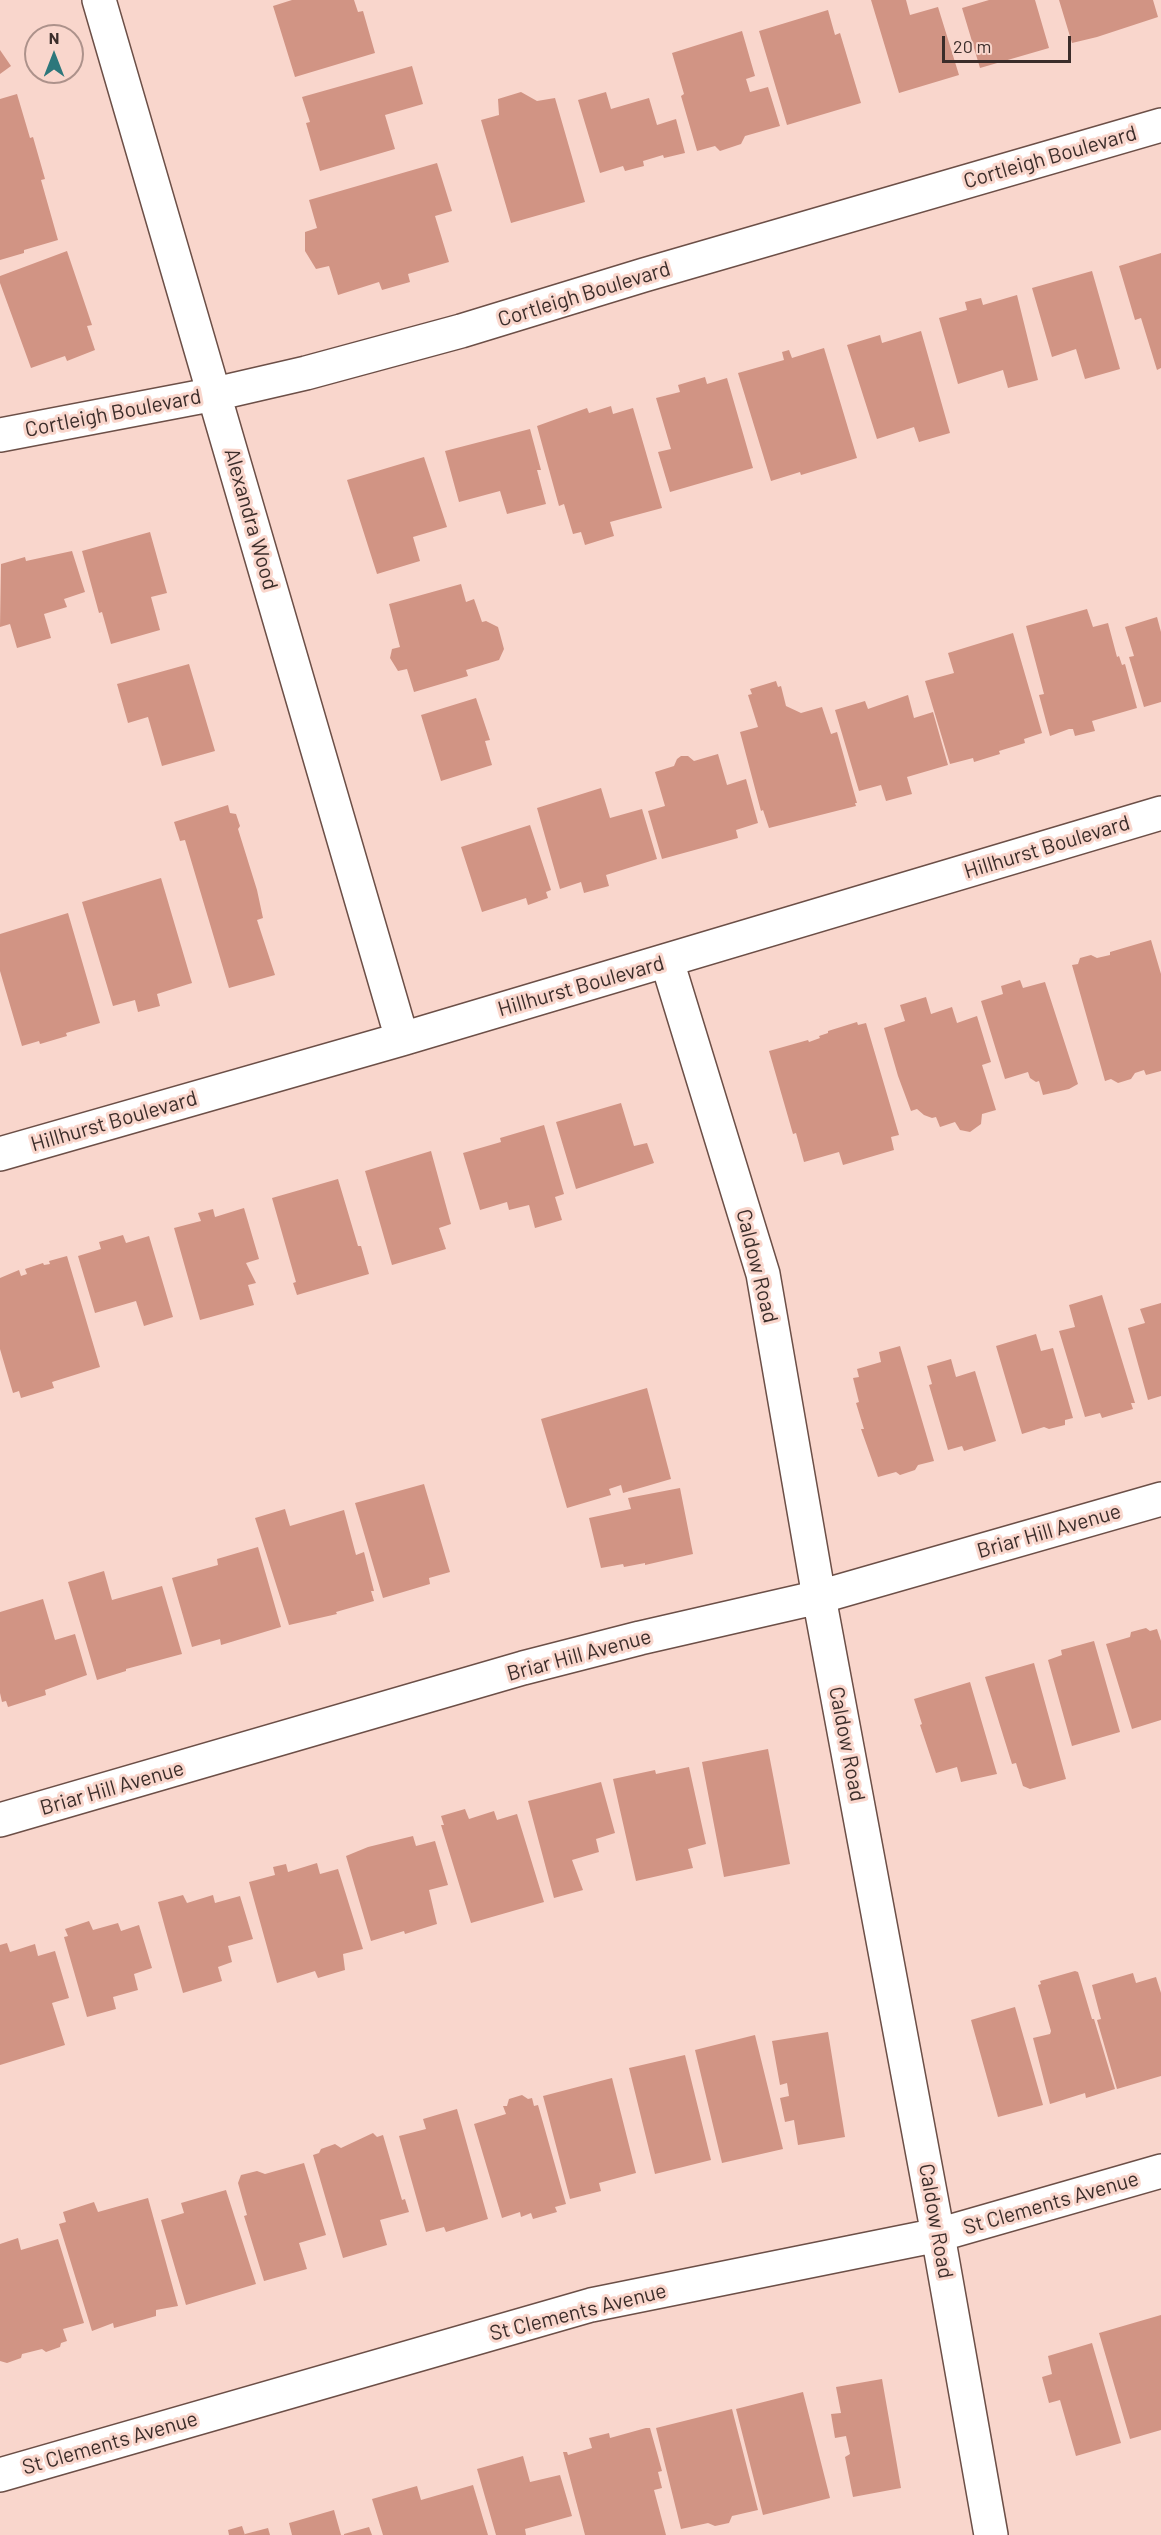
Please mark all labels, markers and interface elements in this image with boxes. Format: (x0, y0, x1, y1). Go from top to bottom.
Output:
north arrow (24, 24, 84, 84)
scale bar (945, 24, 1074, 62)
text: N (49, 28, 59, 47)
text: 20 m (953, 35, 991, 57)
street label: Cortleigh Boulevard (961, 120, 1139, 194)
street label: Cortleigh Boulevard (495, 256, 673, 332)
street label: Cortleigh Boulevard (23, 384, 203, 442)
street label: Alexandra Wood (219, 445, 283, 593)
street label: Hillhurst Boulevard (961, 810, 1133, 884)
street label: Hillhurst Boulevard (495, 950, 667, 1022)
street label: Hillhurst Boulevard (28, 1085, 200, 1157)
street label: Caldow Road (731, 1206, 783, 1326)
street label: Briar Hill Avenue (974, 1498, 1124, 1564)
street label: Briar Hill Avenue (504, 1624, 654, 1686)
street label: Caldow Road (824, 1684, 870, 1804)
street label: Briar Hill Avenue (37, 1755, 187, 1821)
street label: Caldow Road (913, 2161, 959, 2281)
street label: St Clements Avenue (960, 2166, 1142, 2240)
street label: St Clements Avenue (487, 2278, 669, 2346)
street label: St Clements Avenue (19, 2406, 201, 2480)

